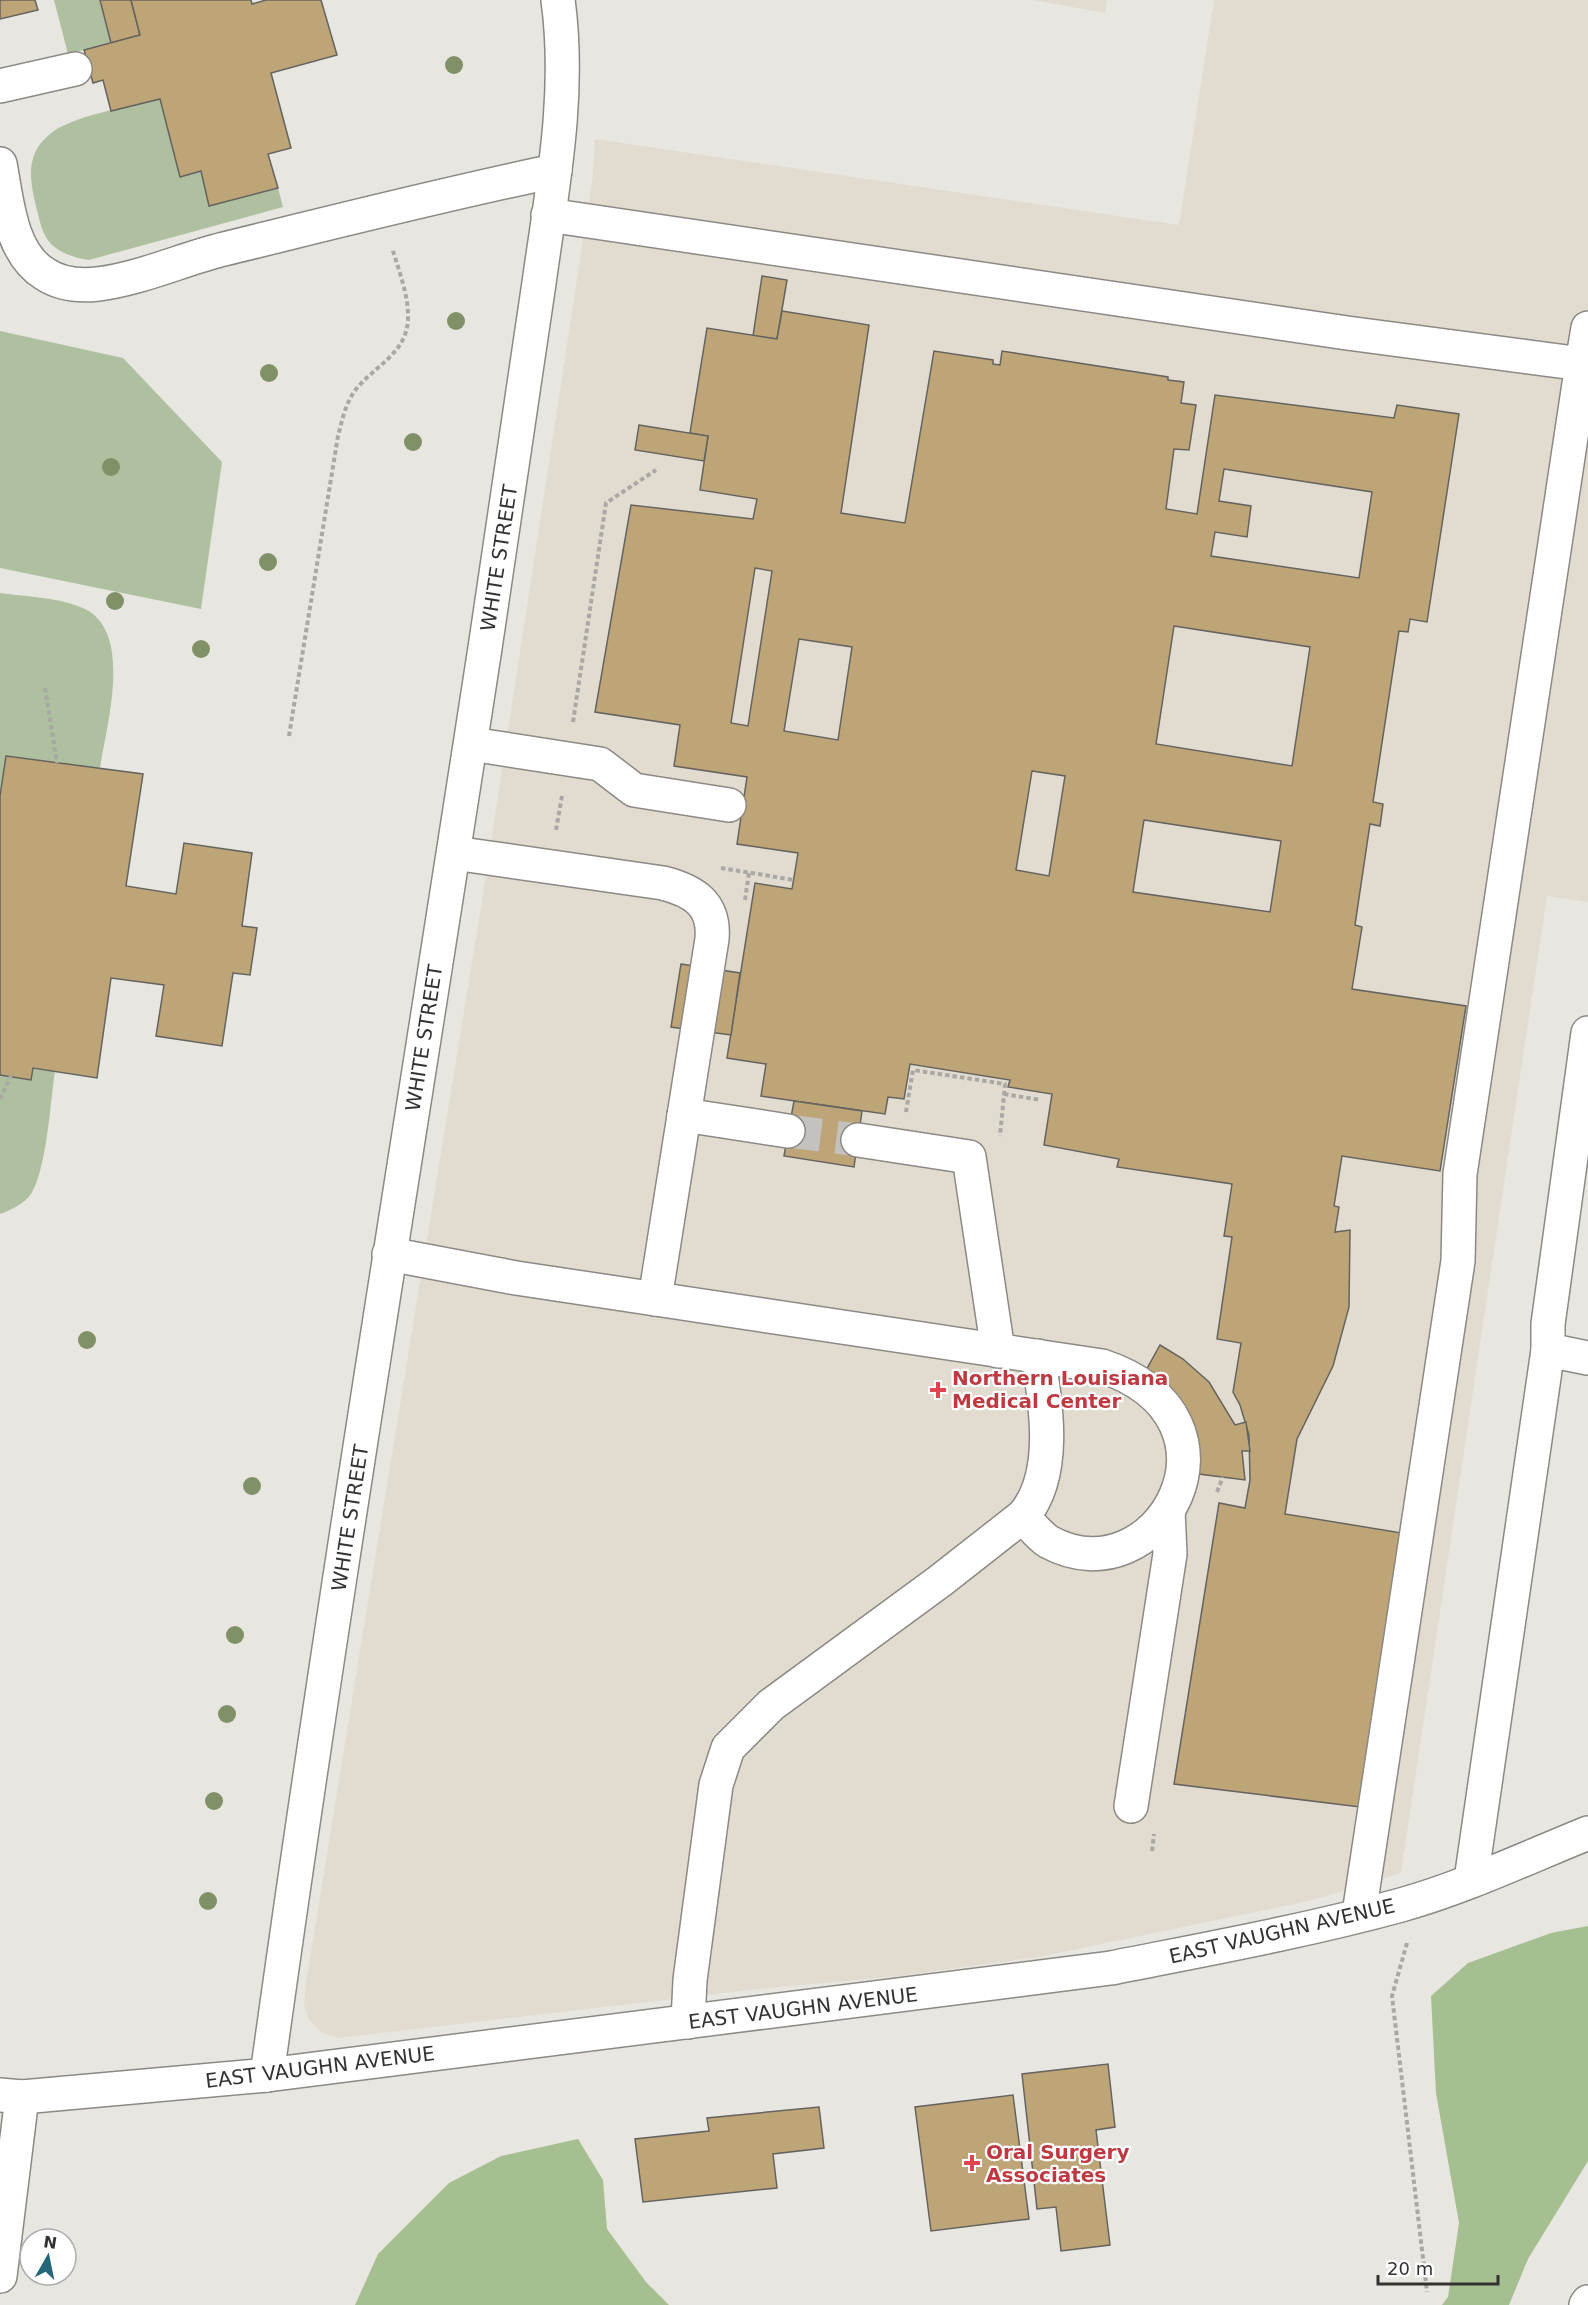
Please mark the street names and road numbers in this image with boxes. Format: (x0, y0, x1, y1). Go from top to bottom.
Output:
street label: WHITE STREET (476, 482, 523, 633)
street label: WHITE STREET (401, 962, 448, 1113)
street label: WHITE STREET (327, 1442, 374, 1593)
street label: EAST VAUGHN AVENUE (1167, 1893, 1397, 1969)
street label: EAST VAUGHN AVENUE (687, 1982, 919, 2034)
street label: EAST VAUGHN AVENUE (204, 2041, 436, 2093)

